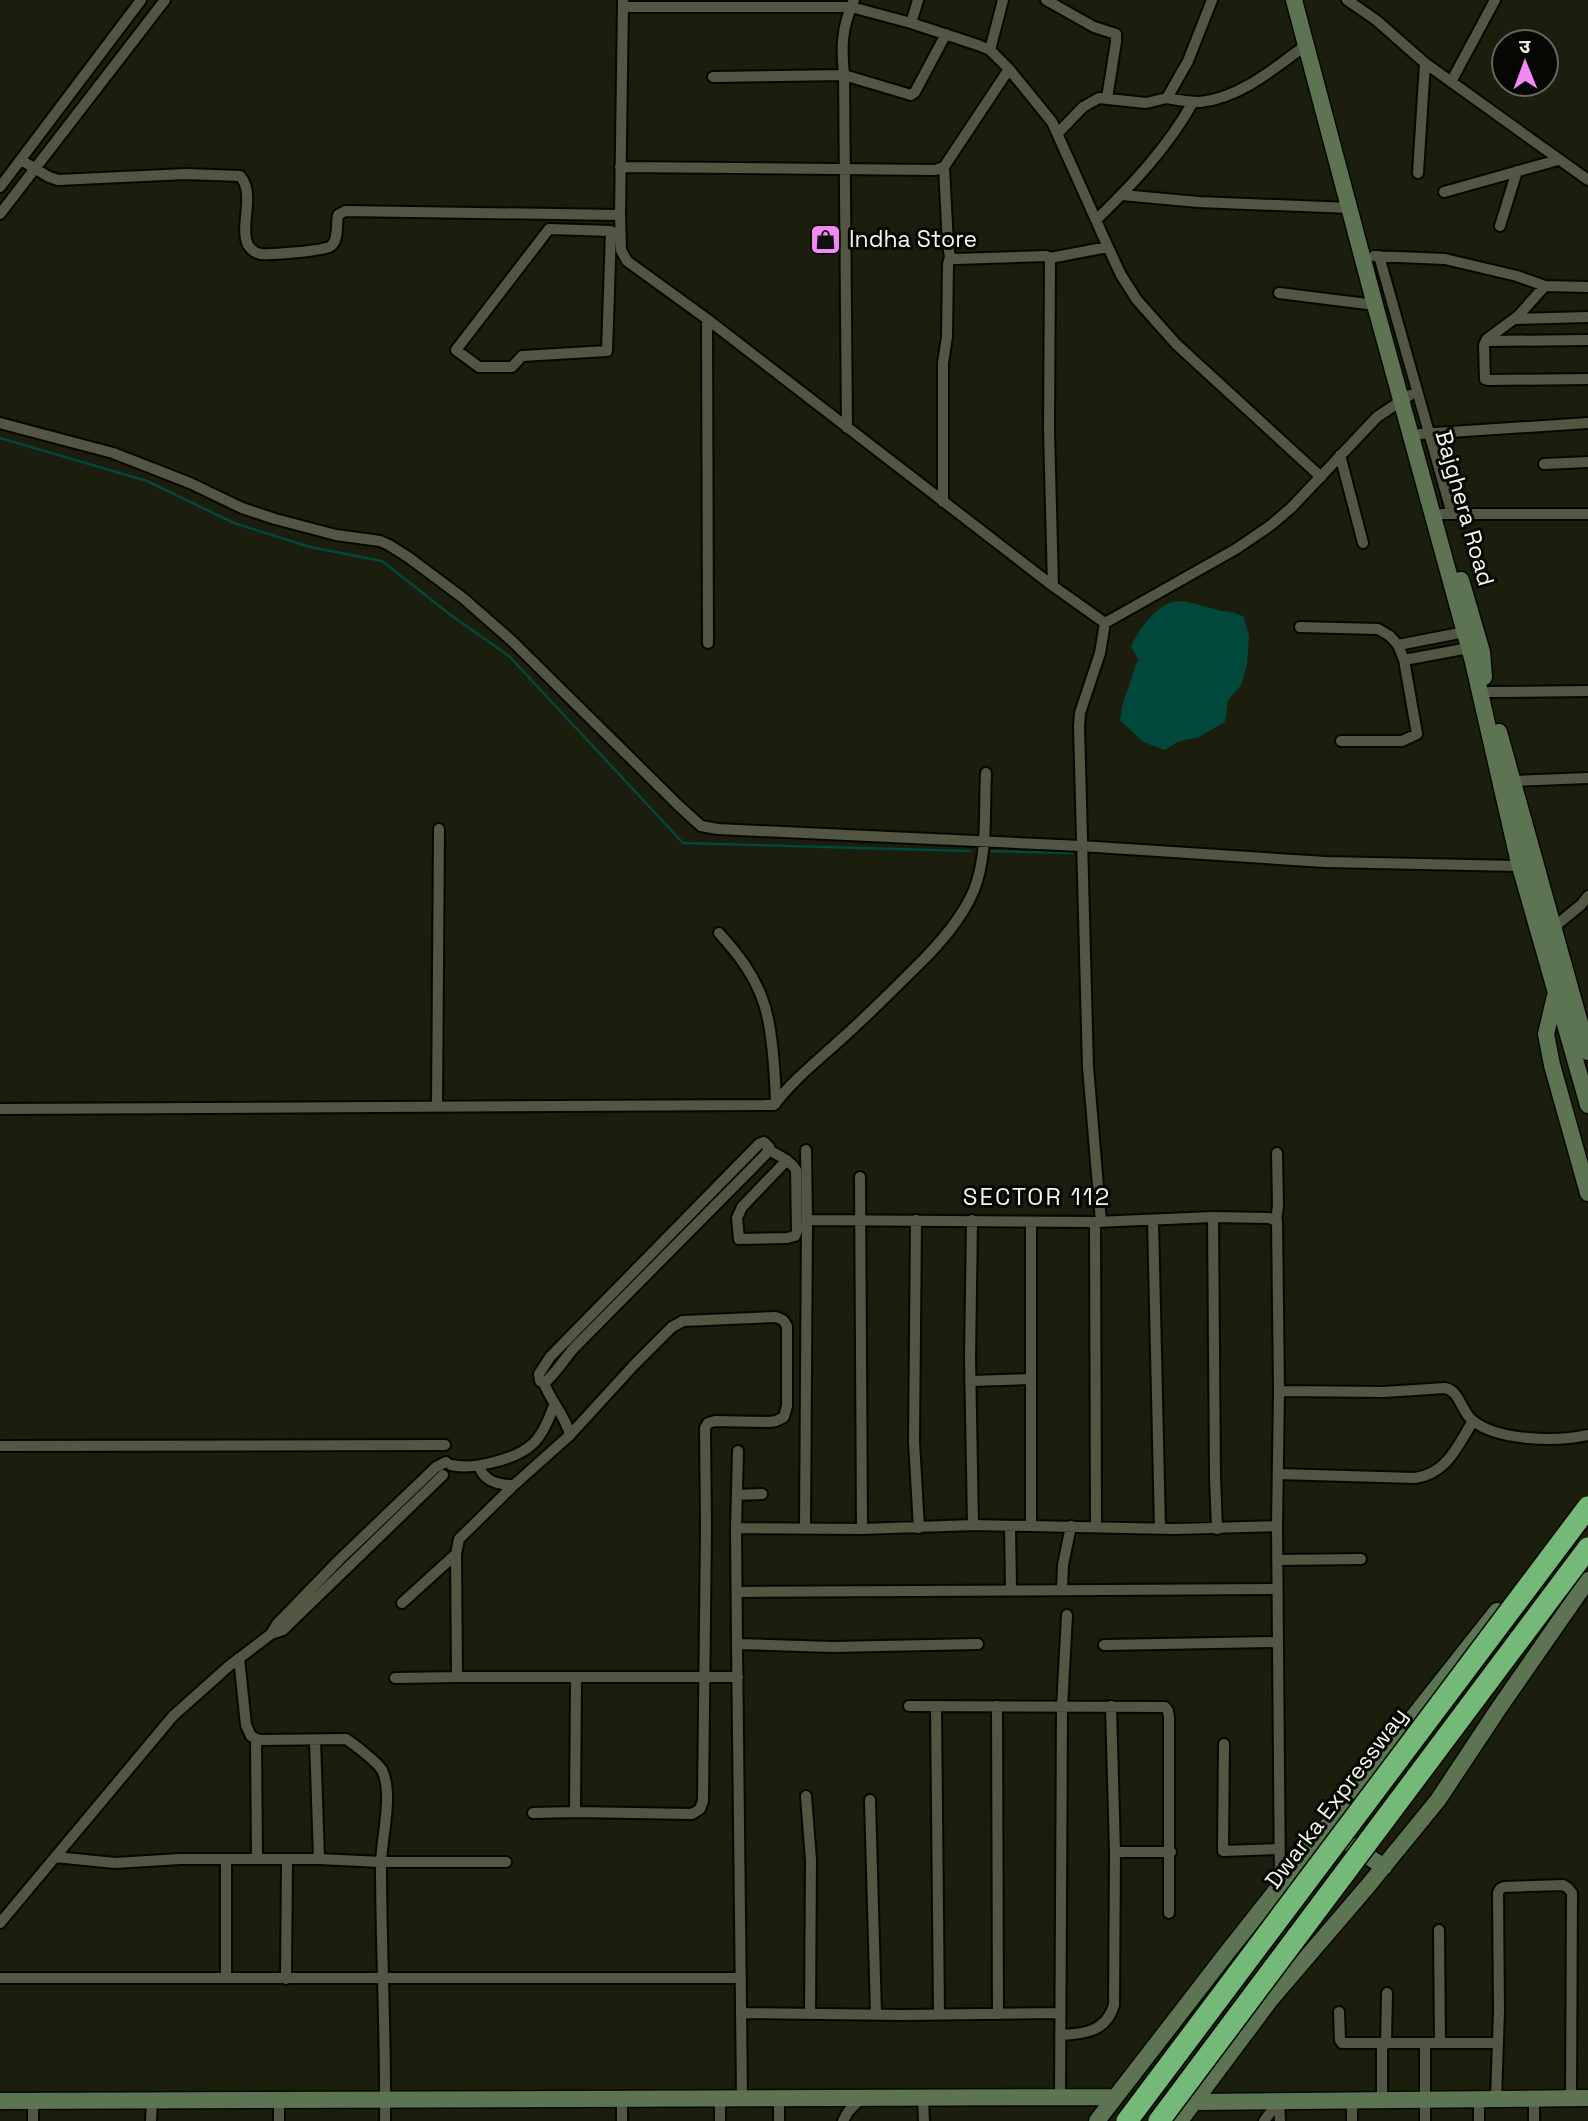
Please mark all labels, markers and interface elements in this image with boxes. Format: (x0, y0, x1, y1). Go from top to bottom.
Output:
north arrow (1490, 28, 1560, 98)
text: उ (1519, 34, 1531, 59)
shop icon: Indha Store (809, 222, 843, 256)
place label: Indha Store (849, 224, 977, 254)
street label: Bajghera Road (1428, 427, 1502, 589)
district label: SECTOR 112 (963, 1181, 1111, 1212)
street label: Dwarka Expressway (1258, 1701, 1414, 1895)

